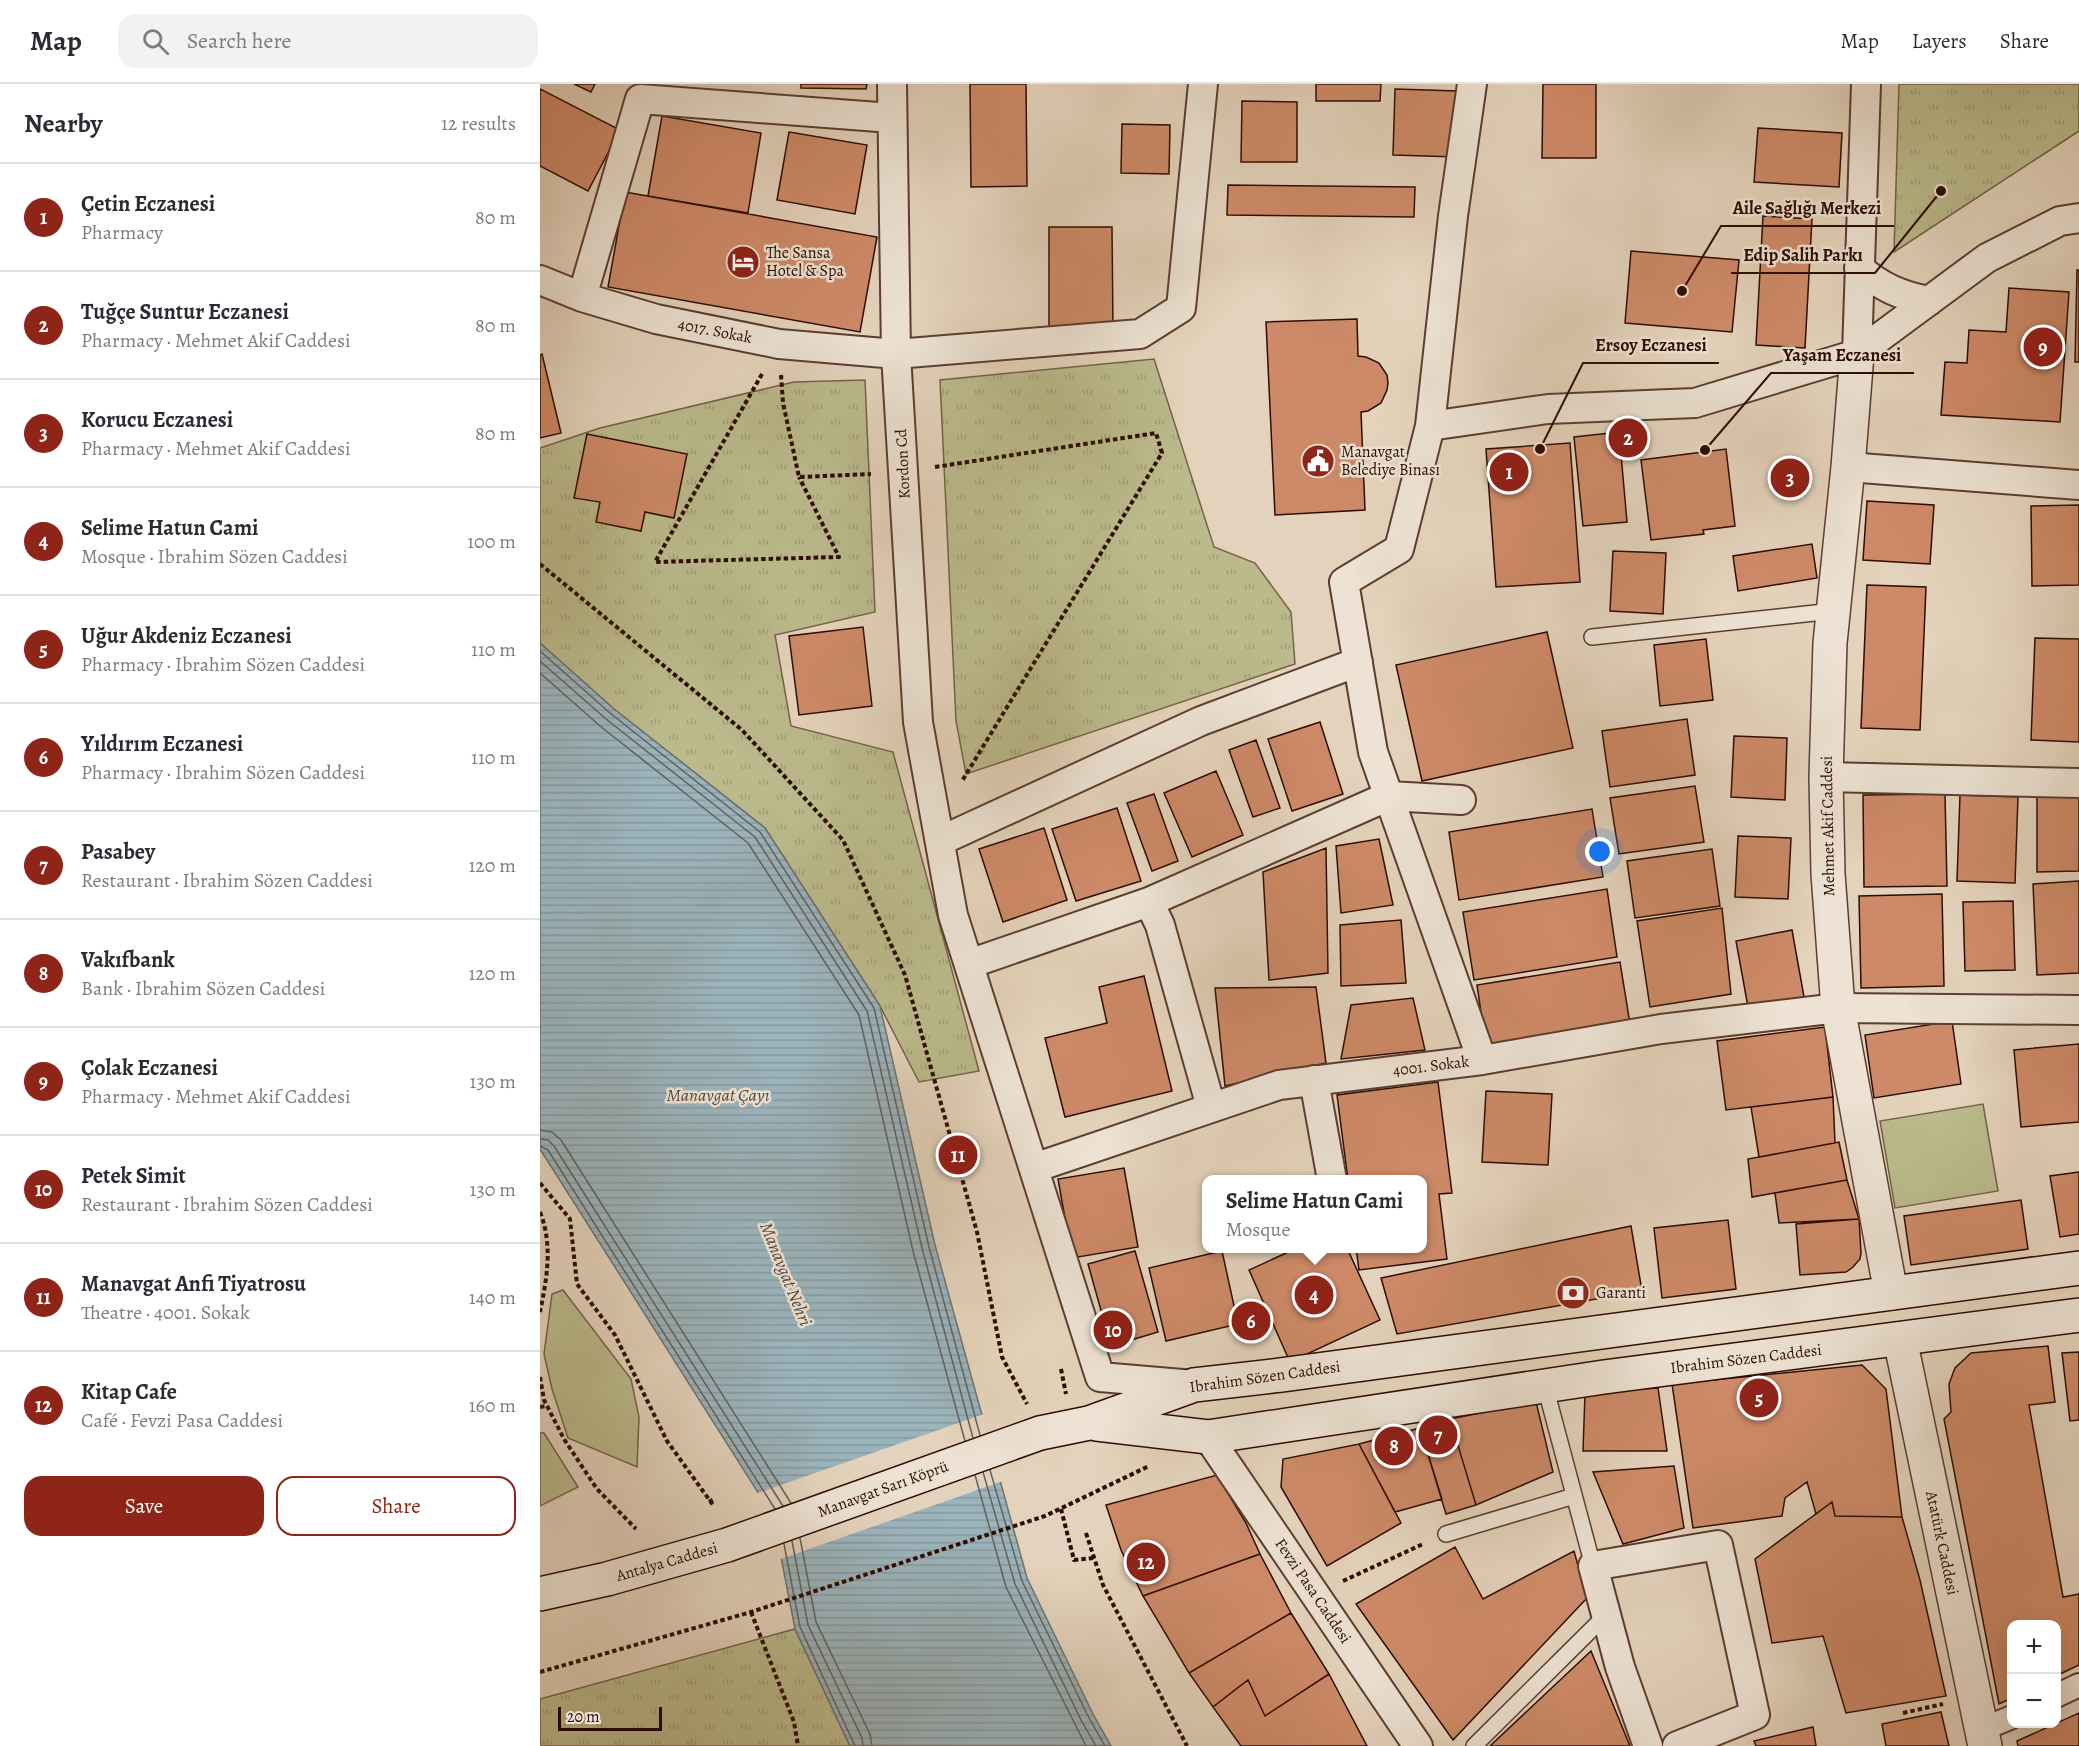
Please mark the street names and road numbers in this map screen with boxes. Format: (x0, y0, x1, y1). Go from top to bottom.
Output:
street label: 4017. Sokak (676, 313, 754, 349)
street label: Kordon Cd (890, 428, 916, 500)
street label: Mehmet Akif Caddesi (1816, 756, 1840, 896)
street label: 4001. Sokak (1392, 1050, 1470, 1082)
street label: Ibrahim Sözen Caddesi (1669, 1339, 1823, 1379)
street label: Ibrahim Sözen Caddesi (1188, 1356, 1342, 1398)
street label: Manavgat Sarı Köprü (815, 1455, 952, 1523)
street label: Atatürk Caddesi (1920, 1488, 1964, 1597)
street label: Fevzi Pasa Caddesi (1270, 1534, 1356, 1648)
street label: Antalya Caddesi (613, 1537, 720, 1587)

